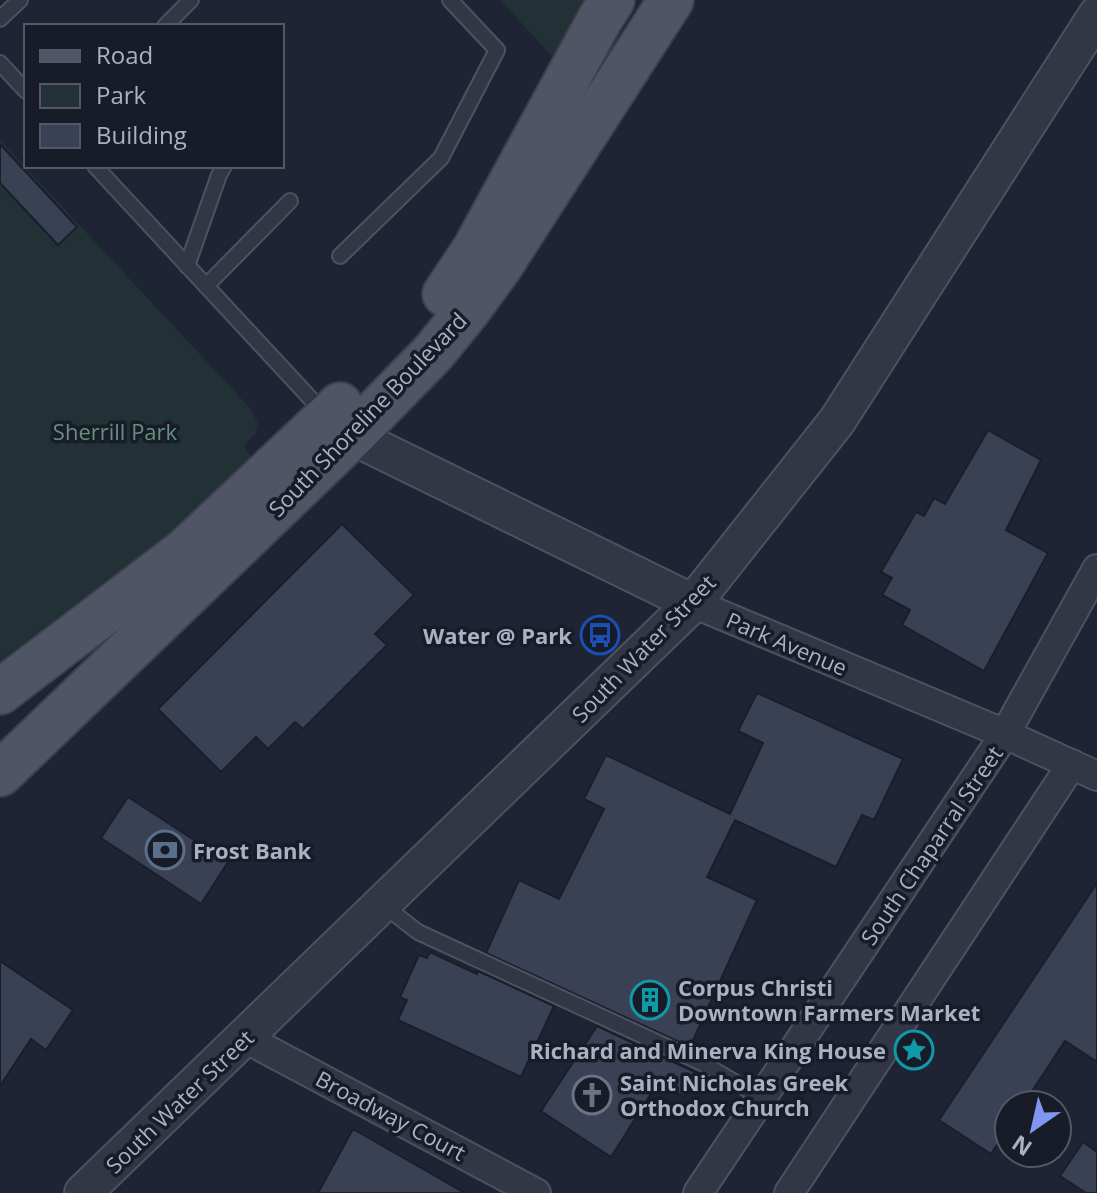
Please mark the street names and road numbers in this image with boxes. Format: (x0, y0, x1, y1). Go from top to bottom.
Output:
street label: South Shoreline Boulevard (261, 305, 473, 523)
street label: South Water Street (565, 567, 722, 728)
street label: Park Avenue (722, 604, 852, 682)
street label: South Chaparral Street (853, 739, 1009, 950)
street label: South Water Street (99, 1022, 260, 1179)
street label: Broadway Court (311, 1063, 471, 1167)

